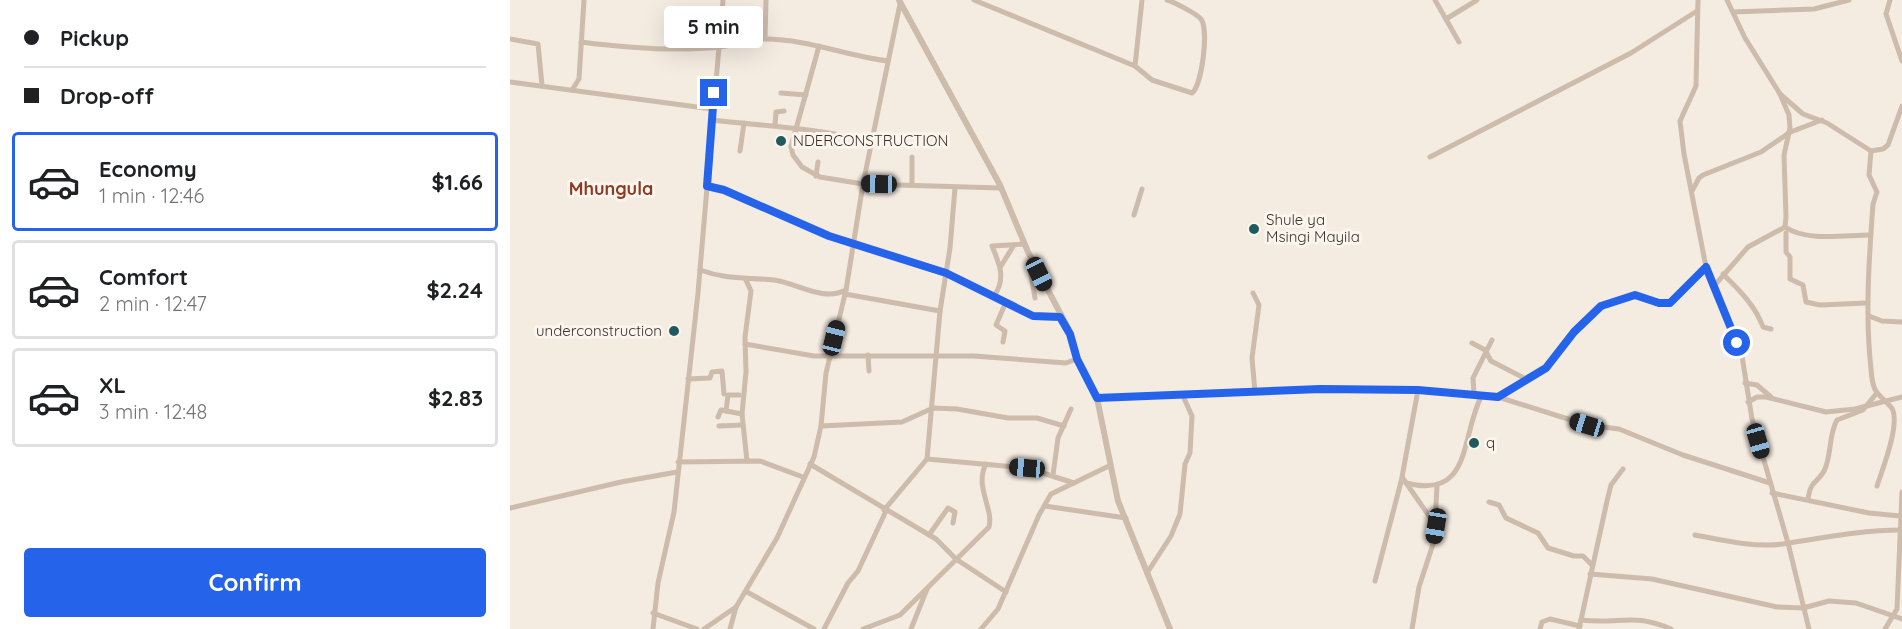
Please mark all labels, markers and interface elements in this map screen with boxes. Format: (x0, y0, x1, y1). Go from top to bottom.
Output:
callout: 5 min (664, 6, 764, 48)
text: 5 min (687, 14, 740, 39)
text: Pickup (60, 24, 129, 52)
route end (700, 79, 727, 106)
text: Drop-off (60, 82, 154, 110)
place label: NDERCONSTRUCTION (793, 131, 949, 150)
marker: NDERCONSTRUCTION (774, 134, 788, 148)
icon: car (27, 155, 81, 209)
text: Economy (99, 155, 197, 183)
text: $1.66 (431, 168, 483, 196)
car (861, 175, 897, 193)
district label: Mhungula (569, 177, 653, 200)
text: 1 min · 12:46 (99, 183, 204, 208)
place label: Shule ya Msingi Mayila (1266, 210, 1360, 246)
marker: Shule ya Msingi Mayila (1247, 222, 1261, 236)
car (1023, 254, 1055, 294)
icon: car (27, 263, 81, 317)
text: Comfort (99, 263, 188, 291)
text: $2.24 (426, 276, 483, 304)
text: 2 min · 12:47 (99, 291, 207, 316)
car (821, 318, 847, 358)
place label: underconstruction (536, 321, 662, 340)
marker: underconstruction (667, 324, 681, 338)
route start (1723, 329, 1750, 356)
icon: car (27, 371, 81, 425)
text: XL (99, 371, 126, 399)
text: $2.83 (428, 384, 483, 412)
text: 3 min · 12:48 (99, 399, 207, 424)
car (1567, 411, 1607, 439)
car (1744, 421, 1772, 461)
place label: q (1486, 433, 1495, 452)
marker: q (1467, 436, 1481, 450)
car (1008, 457, 1046, 479)
car (1424, 507, 1448, 545)
button: Confirm (24, 548, 486, 617)

